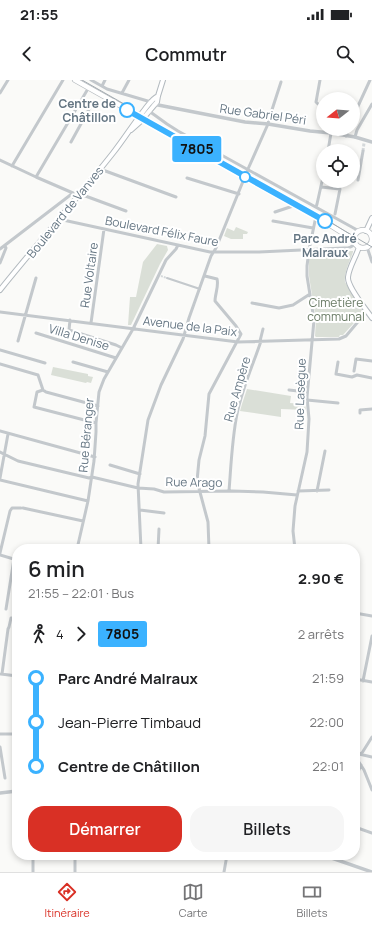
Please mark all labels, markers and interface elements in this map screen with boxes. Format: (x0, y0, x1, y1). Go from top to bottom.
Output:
text: 21:55 (20, 4, 58, 25)
text: Commutr (145, 42, 227, 66)
icon: back (16, 43, 38, 65)
icon: search (334, 43, 356, 65)
north arrow (316, 92, 360, 136)
map controls (316, 92, 360, 188)
place label: Centre de Châtillon (58, 95, 116, 126)
street label: Rue Gabriel Péri (219, 100, 307, 128)
marker: Centre de Châtillon (119, 102, 135, 118)
line badge: 7805 (169, 136, 225, 162)
text: 7805 (180, 139, 214, 158)
button: locate (316, 144, 360, 188)
street label: Boulevard de Vanves (23, 163, 107, 261)
unlabelled marker (239, 171, 251, 183)
street label: Boulevard Félix Faure (104, 212, 220, 250)
marker: Parc André Malraux (317, 213, 333, 229)
place label: Parc André Malraux (293, 230, 357, 261)
street label: Rue Voltaire (76, 241, 102, 309)
park label: Cimetière communal (307, 294, 365, 325)
street label: Avenue de la Paix (142, 312, 239, 340)
street label: Villa Denise (47, 320, 111, 354)
street label: Rue Ampère (220, 354, 254, 424)
street label: Rue Lasègue (290, 358, 310, 430)
street label: Rue Béranger (74, 396, 98, 473)
street label: Rue Arago (166, 473, 222, 491)
text: 6 min (28, 554, 85, 584)
text: 2.90 € (298, 568, 344, 589)
text: 21:55 – 22:01 · Bus (28, 584, 134, 602)
icon: walk (28, 623, 50, 645)
icon: forward (70, 623, 92, 645)
text: 7805 (106, 624, 139, 643)
text: 4 (56, 625, 64, 643)
text: 2 arrêts (298, 625, 344, 643)
text: Parc André Malraux (58, 668, 198, 689)
text: 21:59 (312, 669, 344, 687)
text: Jean-Pierre Timbaud (58, 712, 201, 733)
text: 22:00 (309, 713, 344, 731)
text: Centre de Châtillon (58, 756, 200, 777)
text: 22:01 (312, 757, 344, 775)
button: Démarrer (28, 806, 182, 852)
button: Billets (190, 806, 344, 852)
tab: Itinéraire (45, 881, 90, 920)
tab: Carte (179, 881, 207, 920)
tab: Billets (296, 881, 327, 920)

